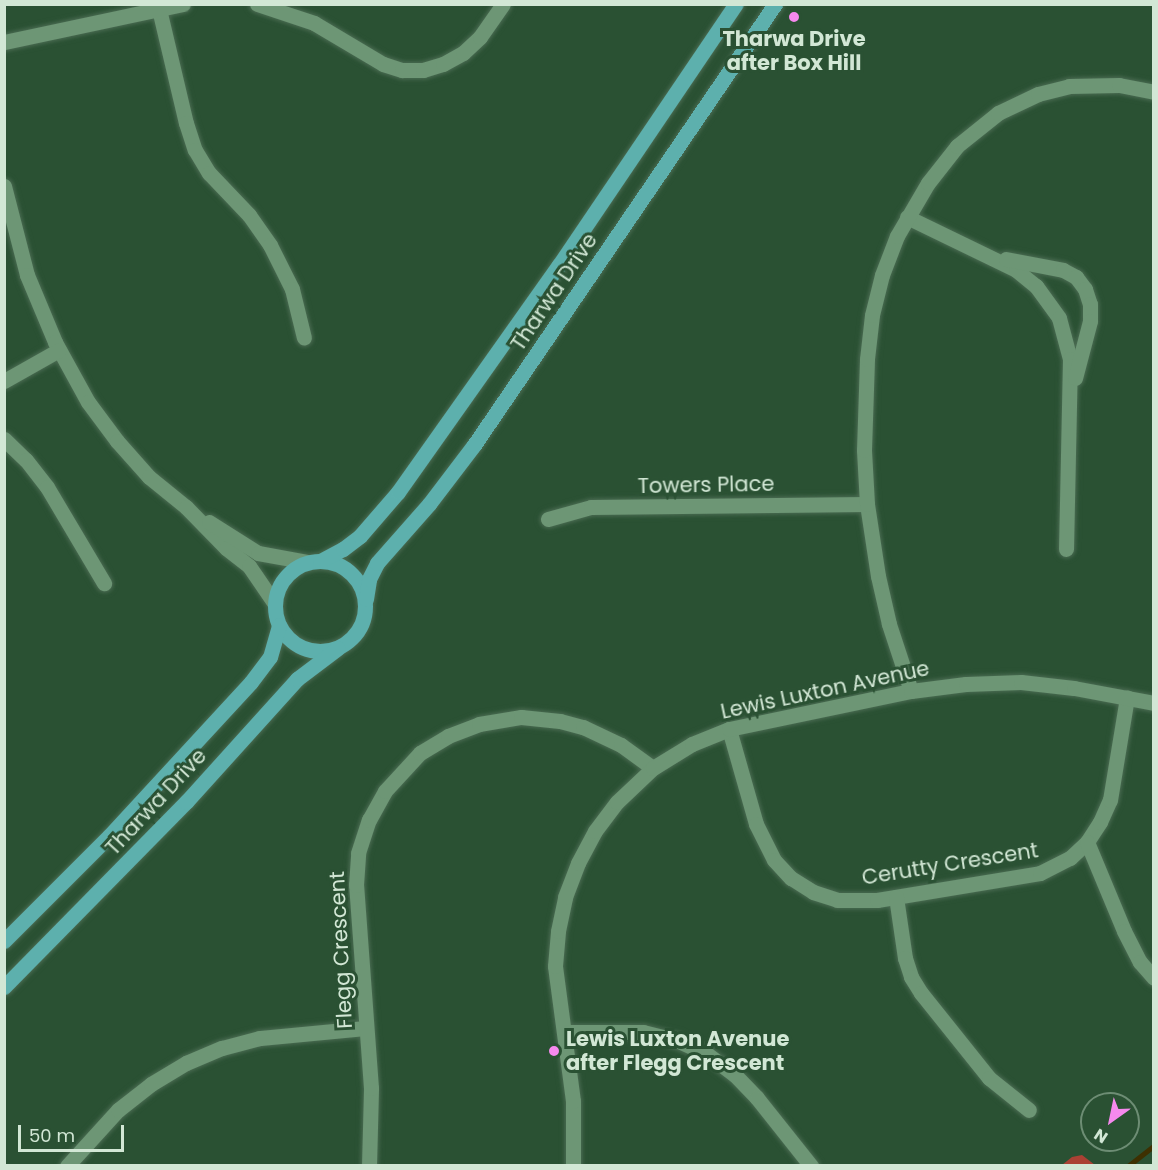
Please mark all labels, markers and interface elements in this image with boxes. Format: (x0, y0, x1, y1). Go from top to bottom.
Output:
marker: Tharwa Drive after Box Hill (787, 10, 801, 24)
place label: Tharwa Drive after Box Hill (722, 26, 866, 76)
street label: Tharwa Drive (505, 228, 603, 356)
street label: Towers Place (637, 471, 775, 499)
street label: Lewis Luxton Avenue (718, 656, 932, 724)
street label: Tharwa Drive (100, 743, 212, 861)
street label: Cerutty Crescent (860, 838, 1040, 890)
street label: Flegg Crescent (324, 871, 358, 1029)
place label: Lewis Luxton Avenue after Flegg Crescent (566, 1026, 789, 1076)
marker: Lewis Luxton Avenue after Flegg Crescent (547, 1044, 561, 1058)
north arrow (1080, 1092, 1140, 1152)
scale bar (21, 1113, 128, 1151)
text: 50 m (29, 1123, 75, 1148)
text: N (1090, 1123, 1112, 1149)

